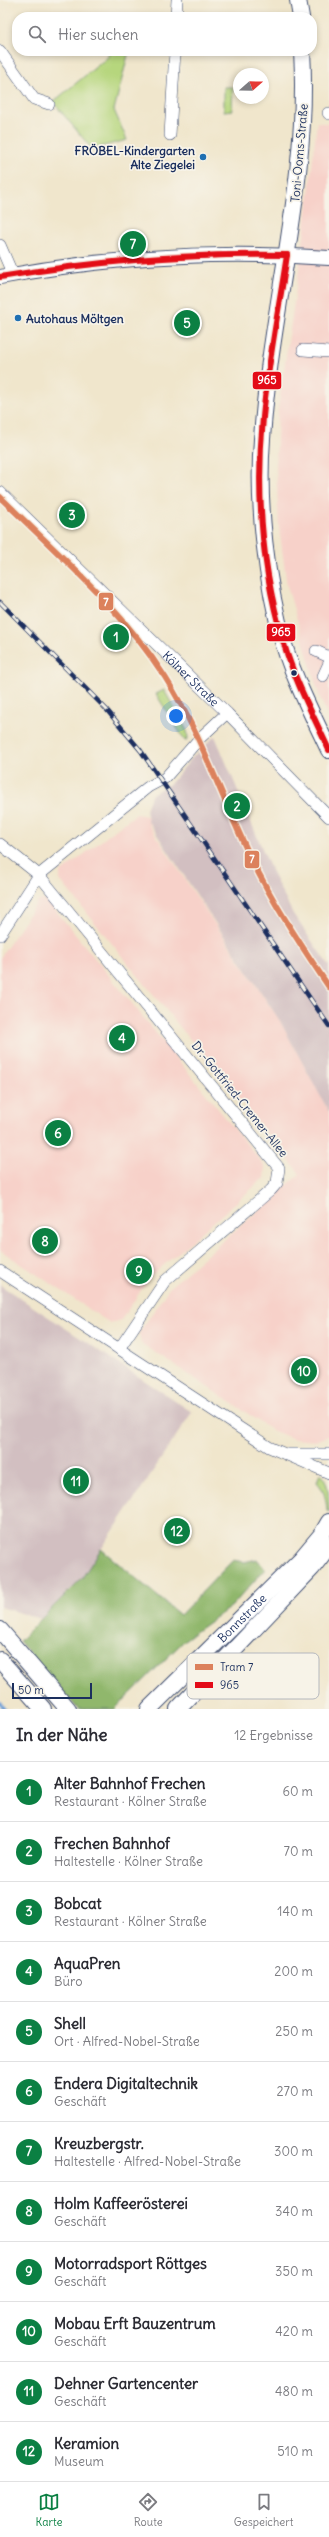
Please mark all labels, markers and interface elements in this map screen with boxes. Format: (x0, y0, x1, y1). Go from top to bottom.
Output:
search box (12, 12, 317, 56)
icon: search (26, 23, 48, 45)
text: Hier suchen (58, 25, 138, 44)
north arrow (233, 68, 269, 104)
street label: Toni-Ooms-Straße (287, 103, 311, 203)
place label: FRÖBEL-Kindergarten Alte Ziegelei (75, 143, 195, 173)
marker: FRÖBEL-Kindergarten Alte Ziegelei (198, 152, 208, 162)
pin: 7 (120, 229, 146, 259)
pin: 5 (174, 308, 200, 338)
place label: Autohaus Möltgen (26, 311, 124, 327)
marker: Autohaus Möltgen (13, 313, 23, 323)
line badge: 965 (252, 371, 282, 390)
text: 965 (258, 373, 277, 387)
pin: 3 (59, 500, 85, 530)
line badge: 7 (98, 592, 114, 611)
text: 7 (103, 595, 109, 609)
pin: 1 (103, 622, 129, 652)
line badge: 965 (266, 623, 296, 642)
text: 965 (272, 625, 291, 639)
street label: Kölner Straße (160, 647, 223, 709)
unlabelled marker (289, 668, 299, 678)
your location (166, 706, 186, 726)
pin: 2 (224, 791, 250, 821)
line badge: 7 (244, 850, 260, 869)
text: 7 (249, 852, 255, 866)
pin: 4 (109, 1023, 135, 1053)
street label: Dr.-Gottfried-Cremer-Allee (189, 1038, 291, 1160)
pin: 6 (45, 1118, 71, 1148)
pin: 8 (32, 1226, 58, 1256)
pin: 9 (126, 1256, 152, 1286)
pin: 10 (291, 1356, 317, 1386)
pin: 11 (63, 1466, 89, 1496)
pin: 12 (164, 1516, 190, 1546)
street label: Bonnstraße (214, 1590, 269, 1645)
legend (187, 1653, 319, 1699)
text: Tram 7 (220, 1660, 254, 1674)
text: 965 (220, 1678, 239, 1692)
scale bar (12, 1681, 92, 1700)
text: 50 m (18, 1683, 44, 1697)
text: In der Nähe (16, 1724, 108, 1746)
text: 12 Ergebnisse (234, 1727, 313, 1744)
text: Alter Bahnhof Frechen (54, 1774, 206, 1793)
text: 1 (26, 1783, 32, 1800)
text: 60 m (282, 1783, 313, 1800)
text: Restaurant · Kölner Straße (54, 1793, 207, 1810)
text: Frechen Bahnhof (54, 1834, 170, 1853)
text: 2 (25, 1843, 33, 1860)
text: 70 m (284, 1843, 313, 1860)
text: Haltestelle · Kölner Straße (54, 1853, 203, 1870)
text: Bobcat (54, 1894, 102, 1913)
text: 3 (25, 1903, 33, 1920)
text: 140 m (277, 1903, 313, 1920)
text: Restaurant · Kölner Straße (54, 1913, 207, 1930)
text: AquaPren (54, 1954, 121, 1973)
text: 4 (25, 1963, 33, 1980)
text: 200 m (274, 1963, 313, 1980)
text: Büro (54, 1973, 83, 1990)
text: Shell (54, 2014, 86, 2033)
text: 5 (25, 2023, 33, 2040)
text: 250 m (275, 2023, 313, 2040)
text: Ort · Alfred-Nobel-Straße (54, 2033, 200, 2050)
text: Endera Digitaltechnik (54, 2074, 198, 2093)
text: 6 (25, 2083, 33, 2100)
text: 270 m (276, 2083, 313, 2100)
text: Geschäft (54, 2093, 106, 2110)
text: Kreuzbergstr. (54, 2134, 144, 2153)
text: 7 (26, 2143, 32, 2160)
text: 300 m (274, 2143, 313, 2160)
text: Haltestelle · Alfred-Nobel-Straße (54, 2153, 241, 2170)
text: Holm Kaffeerösterei (54, 2194, 188, 2213)
text: 8 (25, 2203, 33, 2220)
text: 340 m (275, 2203, 313, 2220)
text: Geschäft (54, 2213, 106, 2230)
text: Motorradsport Röttges (54, 2254, 207, 2273)
text: 9 (25, 2263, 33, 2280)
text: 350 m (275, 2263, 313, 2280)
text: Geschäft (54, 2273, 106, 2290)
text: Mobau Erft Bauzentrum (54, 2314, 216, 2333)
text: 10 (22, 2323, 36, 2340)
text: 420 m (275, 2323, 313, 2340)
text: Geschäft (54, 2333, 106, 2350)
text: Dehner Gartencenter (54, 2374, 198, 2393)
text: 11 (24, 2383, 34, 2400)
text: 480 m (275, 2383, 313, 2400)
text: Geschäft (54, 2393, 106, 2410)
text: Keramion (54, 2434, 119, 2453)
text: 12 (23, 2443, 35, 2460)
text: 510 m (277, 2443, 313, 2460)
text: Museum (54, 2453, 104, 2470)
tab: Karte (36, 2491, 63, 2529)
tab: Route (134, 2491, 163, 2529)
tab: Gespeichert (234, 2491, 293, 2529)

